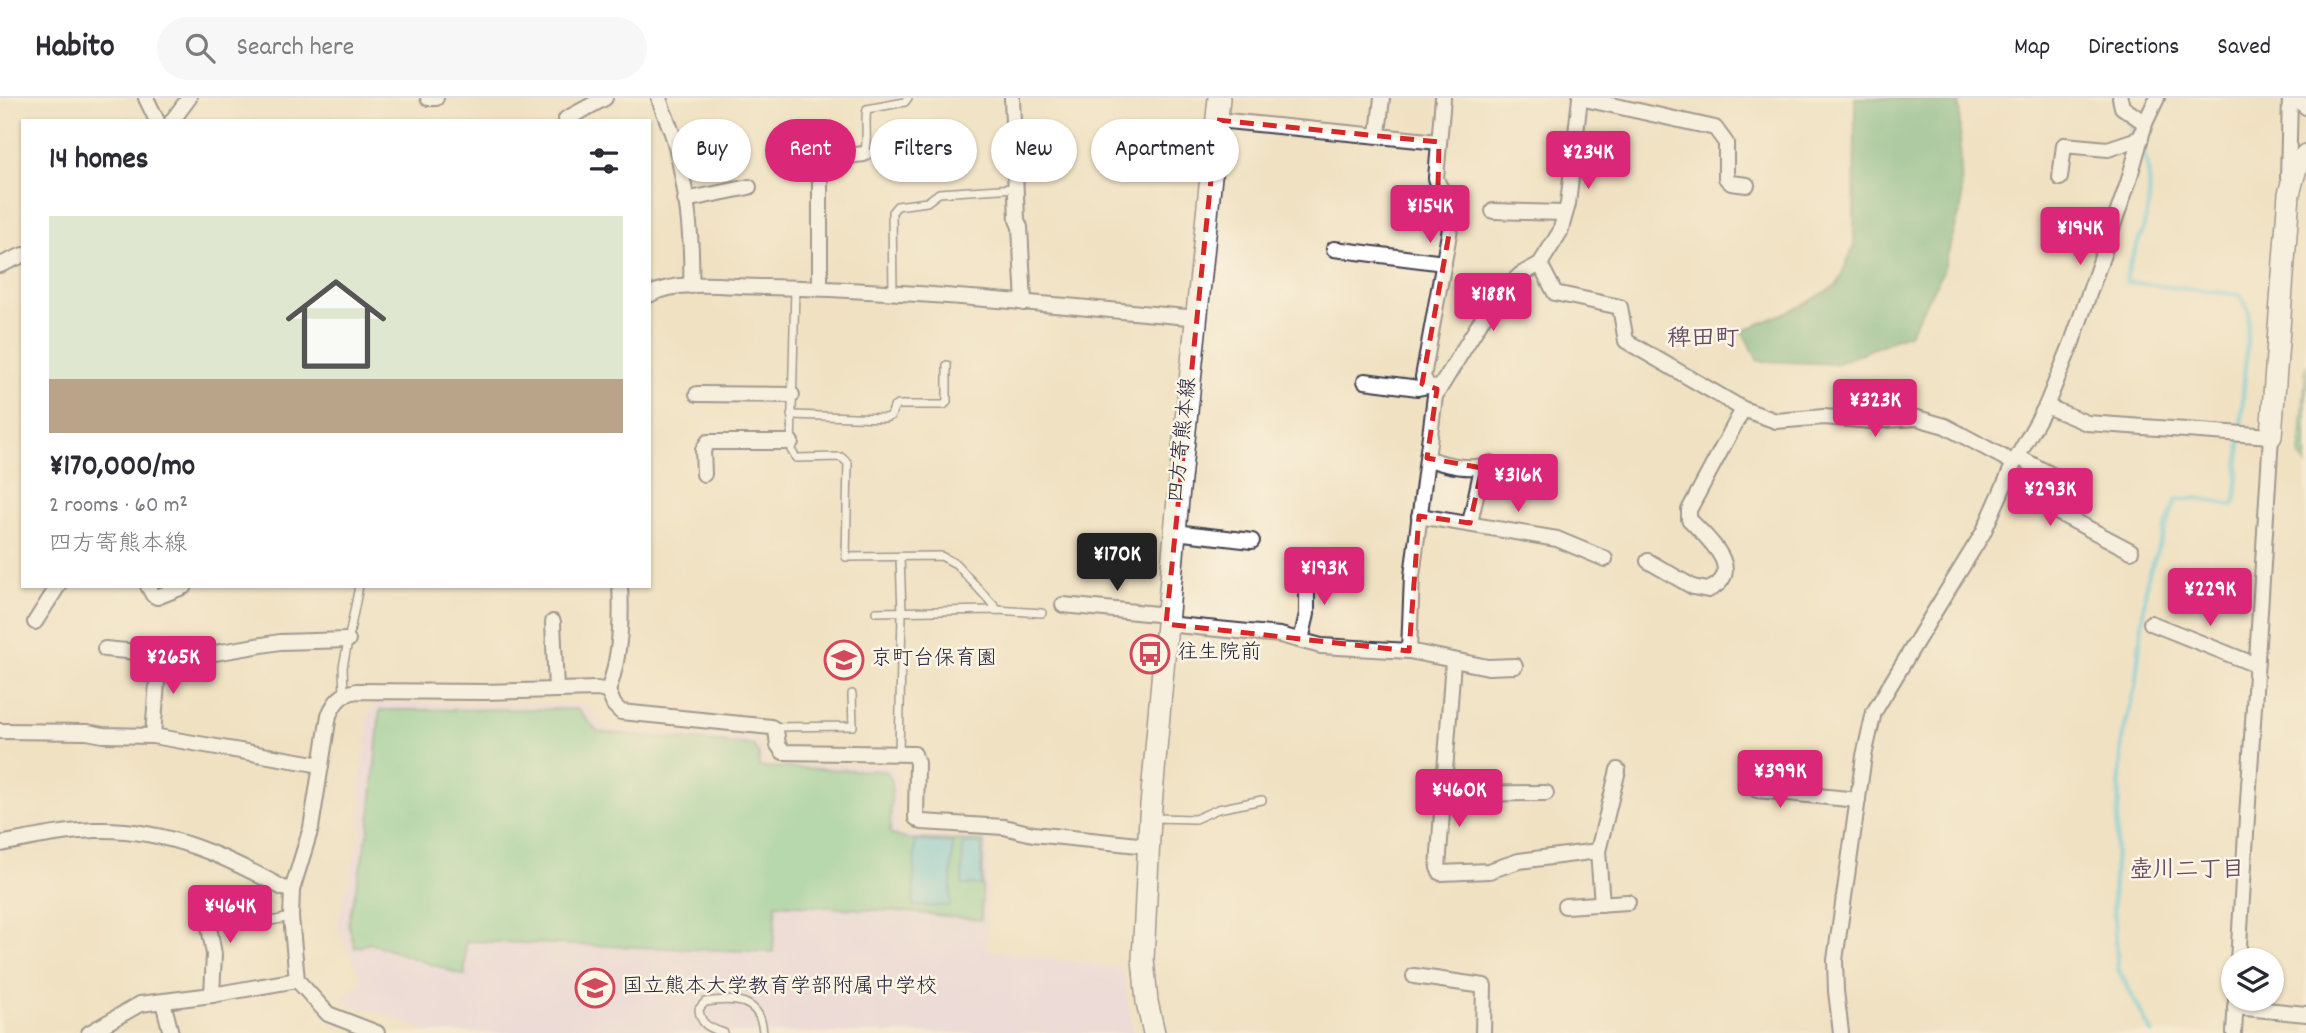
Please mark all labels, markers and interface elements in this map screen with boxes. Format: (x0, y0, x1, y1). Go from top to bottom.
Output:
search box (157, 17, 647, 80)
text: Habito (35, 25, 115, 72)
icon: search (181, 29, 219, 67)
text: Search here (237, 30, 354, 67)
text: Map (2014, 31, 2050, 65)
text: Directions (2088, 31, 2179, 65)
text: Saved (2217, 31, 2271, 65)
chip: Buy (672, 119, 751, 182)
chip: Rent (765, 119, 856, 182)
chip: Filters (870, 119, 977, 182)
chip: New (991, 119, 1077, 182)
chip: Apartment (1091, 119, 1239, 182)
pin: ¥234K (1539, 132, 1637, 191)
text: ¥234K (1562, 137, 1614, 170)
text: 14 homes (49, 140, 148, 183)
icon: filters (585, 142, 623, 180)
pin: ¥154K (1381, 186, 1479, 245)
text: ¥154K (1407, 191, 1454, 224)
pin: ¥194K (2031, 208, 2129, 267)
text: ¥194K (2057, 213, 2103, 246)
icon: home (273, 261, 399, 387)
pin: ¥188K (1444, 274, 1542, 333)
text: ¥188K (1470, 279, 1516, 312)
district label: 稗田町 (1667, 323, 1739, 357)
street label: 四方寄熊本線 (1162, 376, 1206, 504)
pin: ¥323K (1826, 380, 1924, 439)
text: ¥323K (1849, 385, 1901, 418)
text: ¥170,000/mo (49, 447, 195, 490)
pin: ¥316K (1469, 454, 1567, 514)
text: ¥316K (1494, 460, 1542, 493)
pin: ¥293K (2001, 468, 2099, 528)
text: ¥293K (2024, 474, 2076, 507)
text: 2 rooms · 60 m² (49, 490, 188, 523)
text: 四方寄熊本線 (49, 529, 187, 562)
pin: ¥170K (1068, 533, 1166, 593)
text: ¥170K (1093, 539, 1141, 572)
pin: ¥193K (1275, 547, 1373, 607)
text: ¥193K (1300, 553, 1348, 586)
pin: ¥229K (2161, 568, 2259, 628)
text: ¥229K (2184, 574, 2236, 607)
bus stop icon: 往生院前 (1129, 633, 1171, 675)
pin: ¥265K (124, 636, 222, 696)
school or university icon: 京町台保育園 (823, 639, 865, 681)
place label: 往生院前 (1177, 639, 1261, 669)
text: ¥265K (146, 642, 200, 675)
place label: 京町台保育園 (871, 645, 997, 675)
pin: ¥399K (1731, 750, 1829, 810)
text: ¥399K (1753, 756, 1807, 789)
pin: ¥460K (1410, 770, 1508, 829)
text: ¥460K (1431, 775, 1487, 808)
district label: 壺川二丁目 (2130, 855, 2245, 888)
pin: ¥464K (181, 886, 279, 945)
text: ¥464K (204, 891, 256, 924)
map controls (2221, 948, 2284, 1011)
button: layers (2221, 948, 2284, 1011)
school or university icon: 国立熊本大学教育学部附属中学校 (574, 967, 616, 1009)
place label: 国立熊本大学教育学部附属中学校 (622, 973, 937, 1003)

